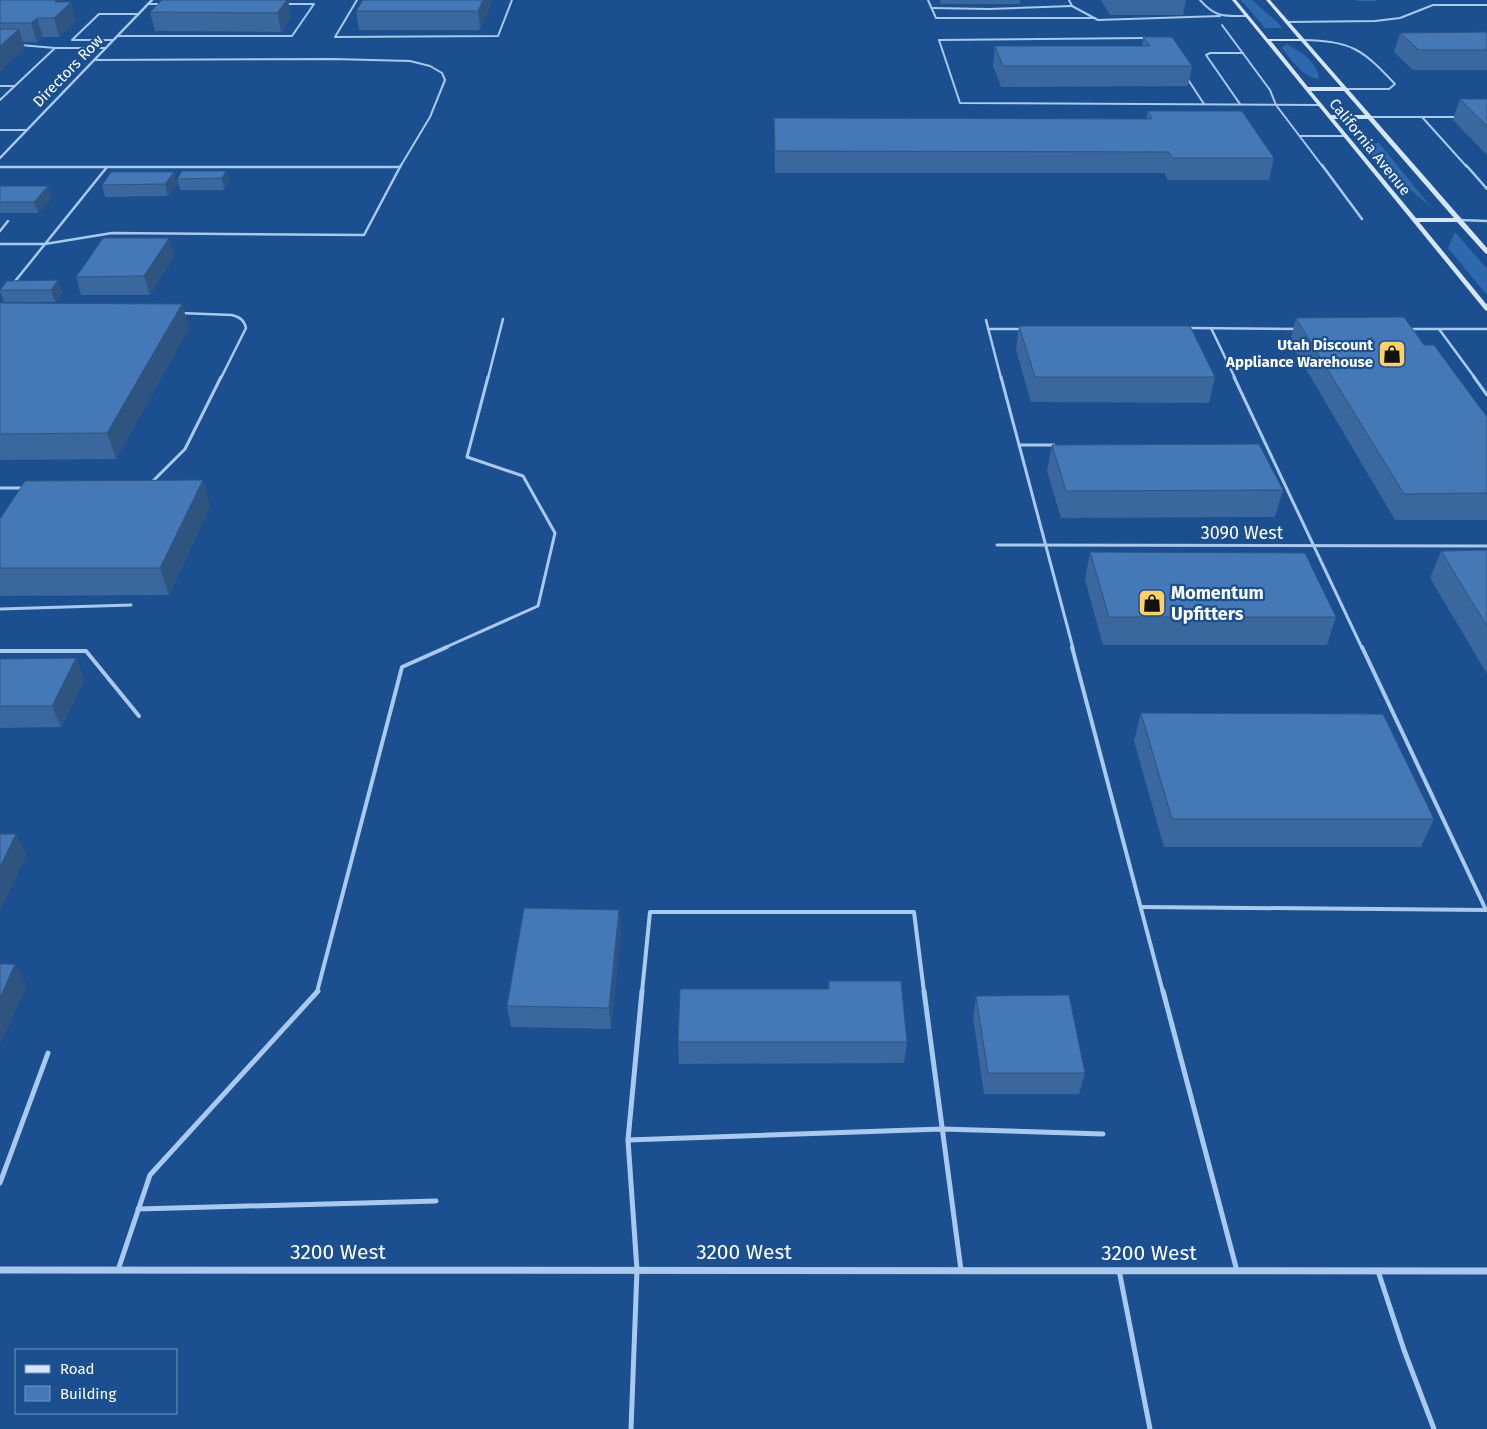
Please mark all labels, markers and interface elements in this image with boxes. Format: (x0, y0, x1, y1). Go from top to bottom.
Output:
street label: Directors Row (29, 31, 107, 111)
street label: California Avenue (1325, 95, 1415, 199)
place label: Utah Discount Appliance Warehouse (1225, 336, 1373, 371)
shop icon: Utah Discount Appliance Warehouse (1377, 339, 1407, 369)
street label: 3090 West (1201, 522, 1284, 544)
place label: Momentum Upfitters (1171, 582, 1264, 625)
shop icon: Momentum Upfitters (1137, 588, 1167, 618)
street label: 3200 West (290, 1239, 386, 1265)
street label: 3200 West (696, 1239, 792, 1265)
street label: 3200 West (1101, 1240, 1197, 1266)
legend (15, 1349, 178, 1414)
text: Road (60, 1360, 95, 1378)
text: Building (60, 1385, 116, 1403)

